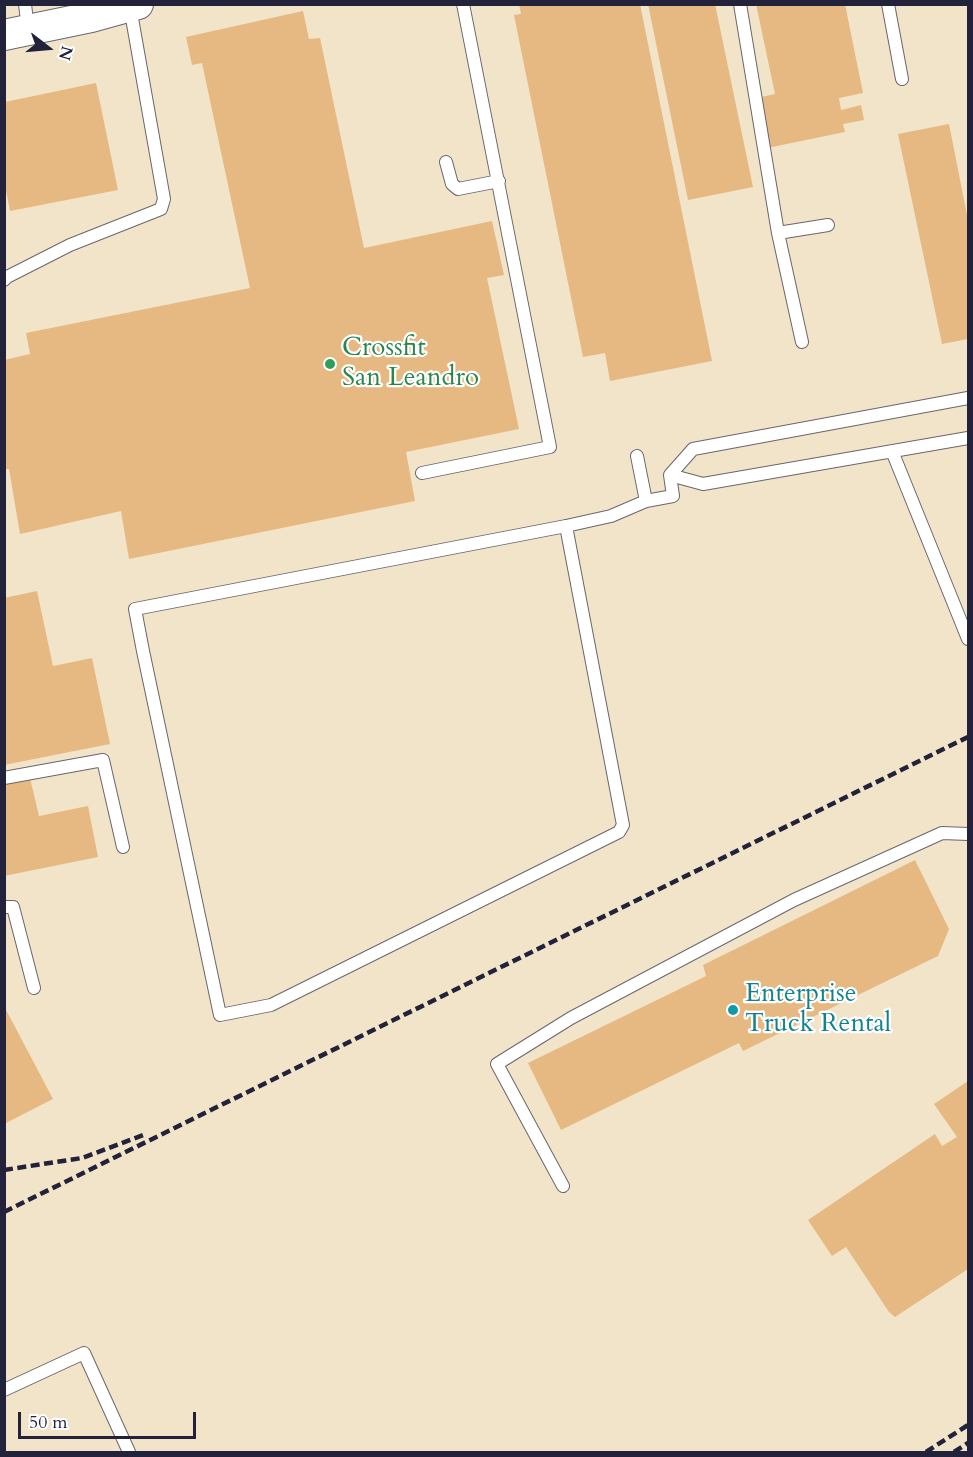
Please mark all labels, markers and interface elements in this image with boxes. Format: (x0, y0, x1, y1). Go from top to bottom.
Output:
north arrow (18, 18, 78, 78)
text: N (53, 43, 78, 63)
place label: Crossfit San Leandro (342, 333, 479, 394)
marker: Crossfit San Leandro (323, 357, 337, 371)
place label: Enterprise Truck Rental (745, 979, 891, 1040)
marker: Enterprise Truck Rental (726, 1003, 740, 1017)
scale bar (21, 1400, 200, 1438)
text: 50 m (29, 1410, 68, 1435)

